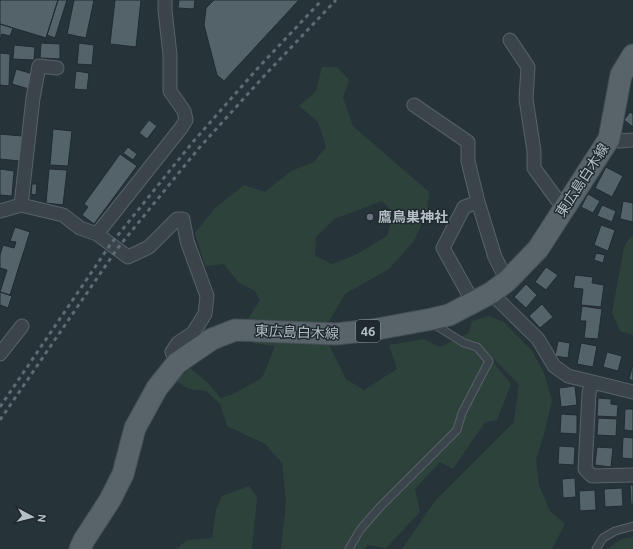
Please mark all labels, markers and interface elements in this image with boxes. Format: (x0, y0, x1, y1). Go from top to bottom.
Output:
street label: 東広島白木線 (552, 140, 612, 220)
place label: 鷹鳥巣神社 (378, 209, 448, 225)
marker: 鷹鳥巣神社 (365, 212, 375, 222)
road number: 46 (356, 320, 380, 342)
street label: 東広島白木線 (255, 323, 339, 341)
north arrow (12, 497, 52, 537)
text: N (35, 513, 48, 523)

